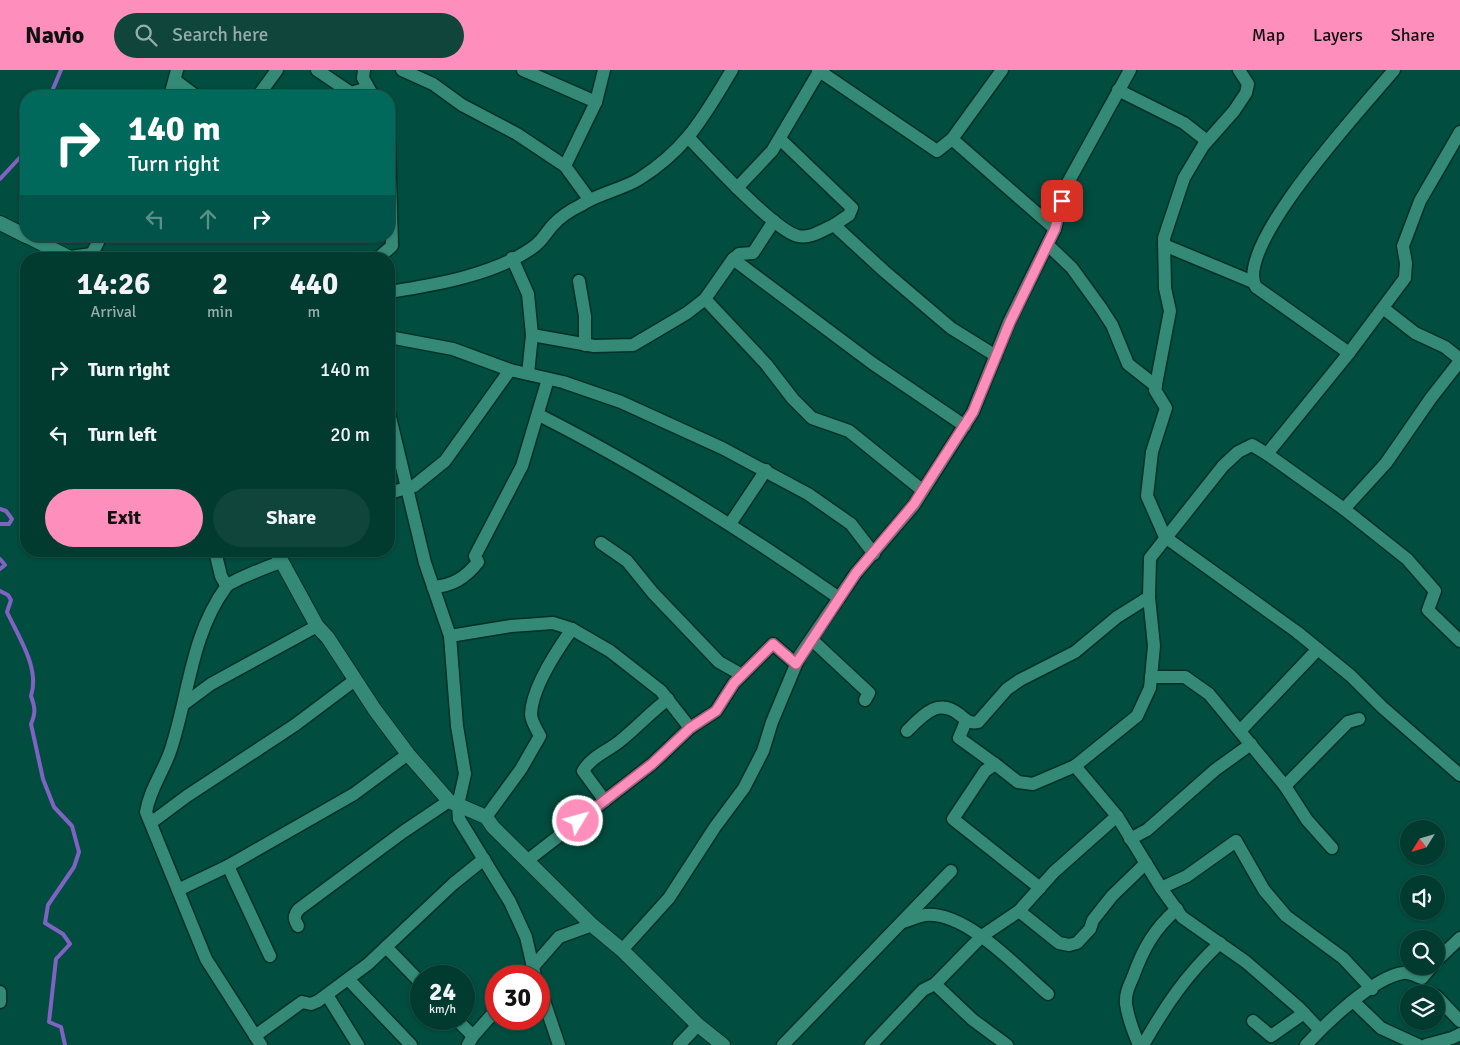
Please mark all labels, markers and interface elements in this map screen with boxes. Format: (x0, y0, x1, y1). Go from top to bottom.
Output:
search box (114, 13, 464, 58)
text: Navio (25, 20, 84, 50)
icon: search (132, 21, 160, 49)
text: Search here (172, 23, 268, 47)
text: Map (1252, 24, 1285, 46)
text: Layers (1313, 24, 1363, 46)
text: Share (1391, 24, 1435, 46)
text: 140 m (128, 107, 221, 150)
icon: right (45, 110, 110, 175)
text: Turn right (128, 150, 220, 177)
pin (1041, 180, 1083, 222)
icon: arrive (1048, 187, 1076, 215)
icon: left (141, 205, 169, 233)
icon: ahead (194, 205, 222, 233)
icon: right (247, 205, 275, 233)
text: 14:26 (77, 266, 150, 303)
text: 2 (212, 266, 228, 303)
text: 440 (290, 266, 338, 303)
text: Arrival (90, 302, 137, 322)
text: min (207, 302, 233, 322)
text: m (308, 302, 320, 322)
icon: right (45, 356, 73, 384)
text: Turn right (88, 358, 170, 382)
text: 140 m (320, 358, 370, 382)
icon: left (45, 421, 73, 449)
text: Turn left (88, 423, 157, 447)
text: 20 m (330, 423, 370, 447)
button: Exit (45, 489, 203, 547)
button: Share (213, 489, 370, 547)
position arrow (551, 794, 603, 846)
north arrow (1400, 820, 1445, 865)
map controls (1400, 820, 1445, 1030)
button: sound (1400, 875, 1445, 920)
button: search (1400, 930, 1445, 975)
speed limit sign: 30 (485, 965, 550, 1030)
text: 24 (429, 976, 456, 1007)
button: layers (1400, 985, 1445, 1030)
text: km/h (429, 1002, 456, 1017)

